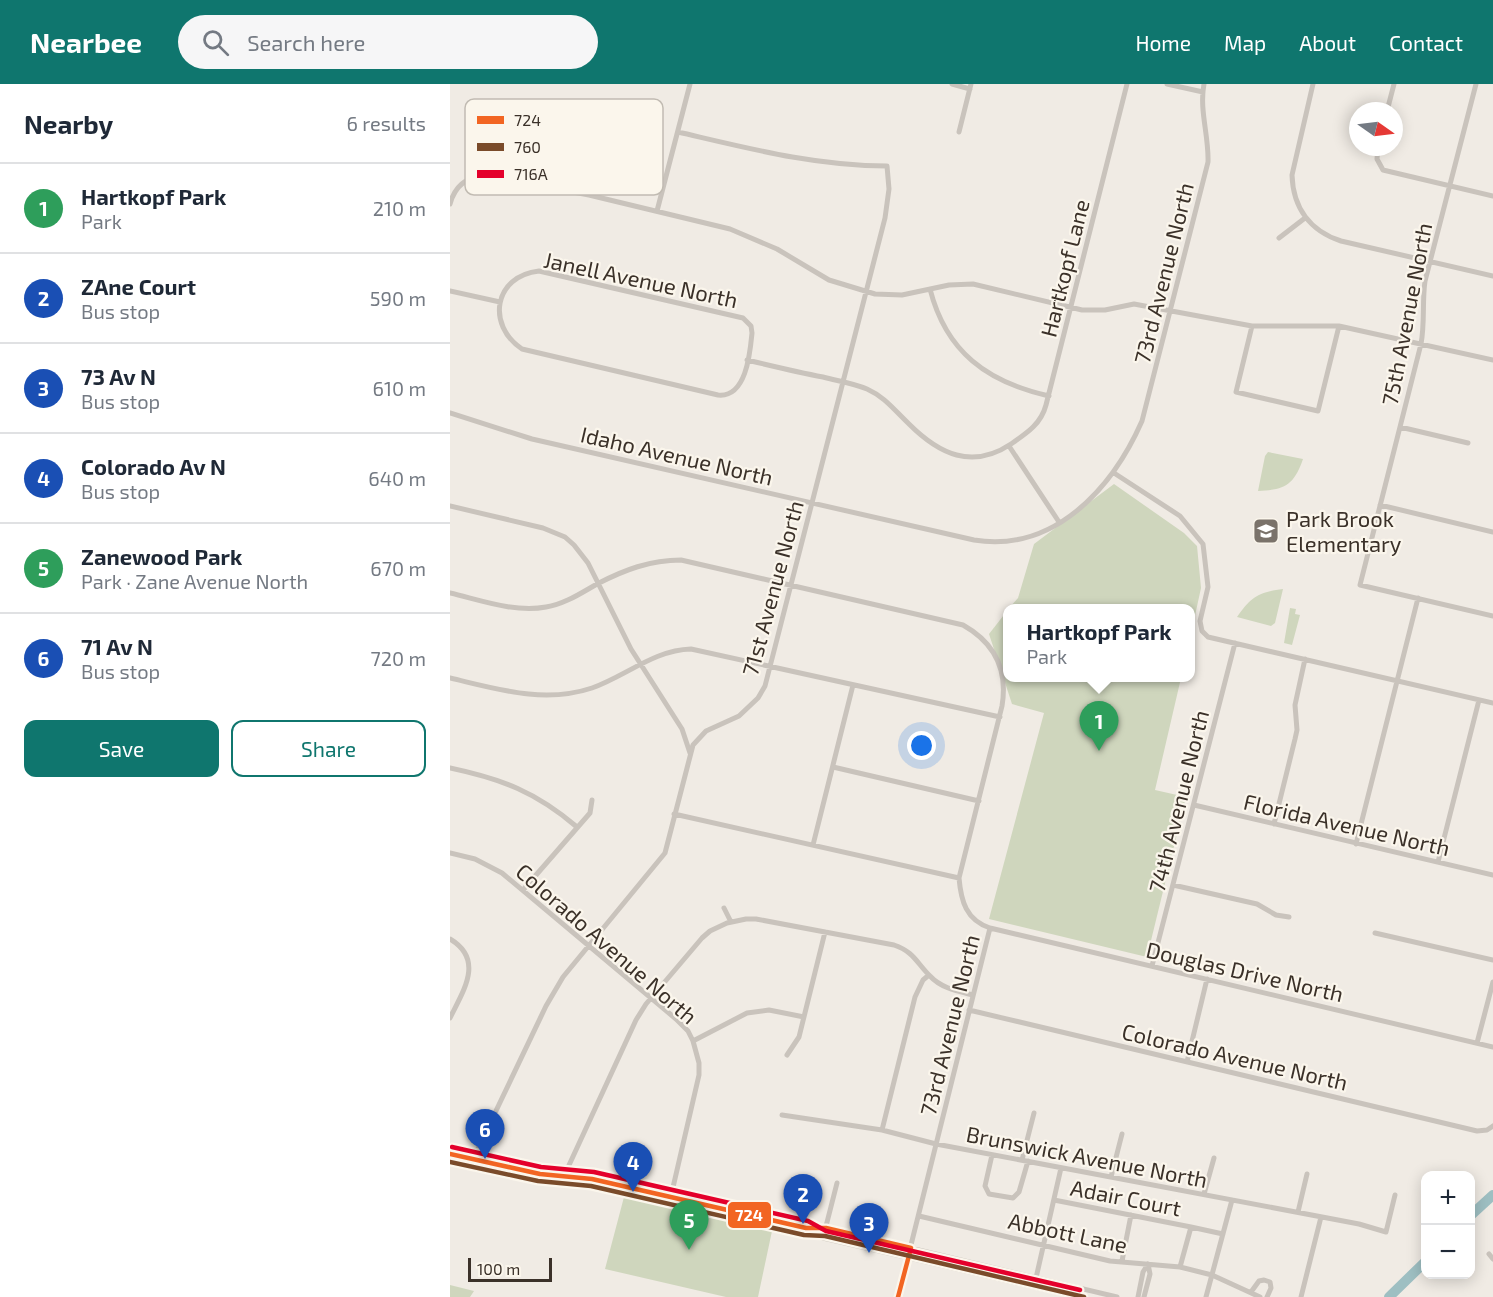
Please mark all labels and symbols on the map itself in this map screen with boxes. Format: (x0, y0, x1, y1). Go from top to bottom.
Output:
legend (465, 99, 663, 195)
north arrow (1349, 102, 1403, 156)
text: 724 (514, 110, 541, 129)
text: 760 (514, 137, 541, 156)
text: 716A (514, 164, 548, 183)
street label: 73rd Avenue North (1128, 180, 1198, 366)
street label: Hartkopf Lane (1034, 196, 1094, 340)
street label: 75th Avenue North (1376, 221, 1436, 407)
street label: Janell Avenue North (542, 246, 740, 312)
street label: Idaho Avenue North (578, 420, 776, 490)
street label: 71st Avenue North (736, 497, 808, 679)
place label: Park Brook Elementary (1286, 505, 1402, 556)
school or university icon: Park Brook Elementary (1251, 516, 1281, 546)
pin: 1 (1080, 702, 1118, 751)
street label: 74th Avenue North (1143, 707, 1213, 895)
your location (907, 731, 936, 760)
street label: Florida Avenue North (1241, 788, 1453, 860)
street label: Colorado Avenue North (511, 857, 703, 1029)
street label: 73rd Avenue North (914, 932, 984, 1118)
street label: Douglas Drive North (1144, 936, 1346, 1006)
street label: Colorado Avenue North (1119, 1017, 1351, 1095)
pin: 6 (465, 1110, 504, 1159)
street label: Brunswick Avenue North (964, 1120, 1210, 1192)
pin: 4 (614, 1142, 652, 1192)
pin: 2 (784, 1174, 822, 1224)
street label: Adair Court (1069, 1174, 1183, 1220)
pin: 5 (670, 1200, 708, 1250)
line badge: 724 (727, 1201, 772, 1229)
pin: 3 (850, 1204, 888, 1253)
text: 724 (735, 1205, 763, 1224)
street label: Abbott Lane (1006, 1207, 1130, 1257)
scale bar (468, 1255, 552, 1282)

